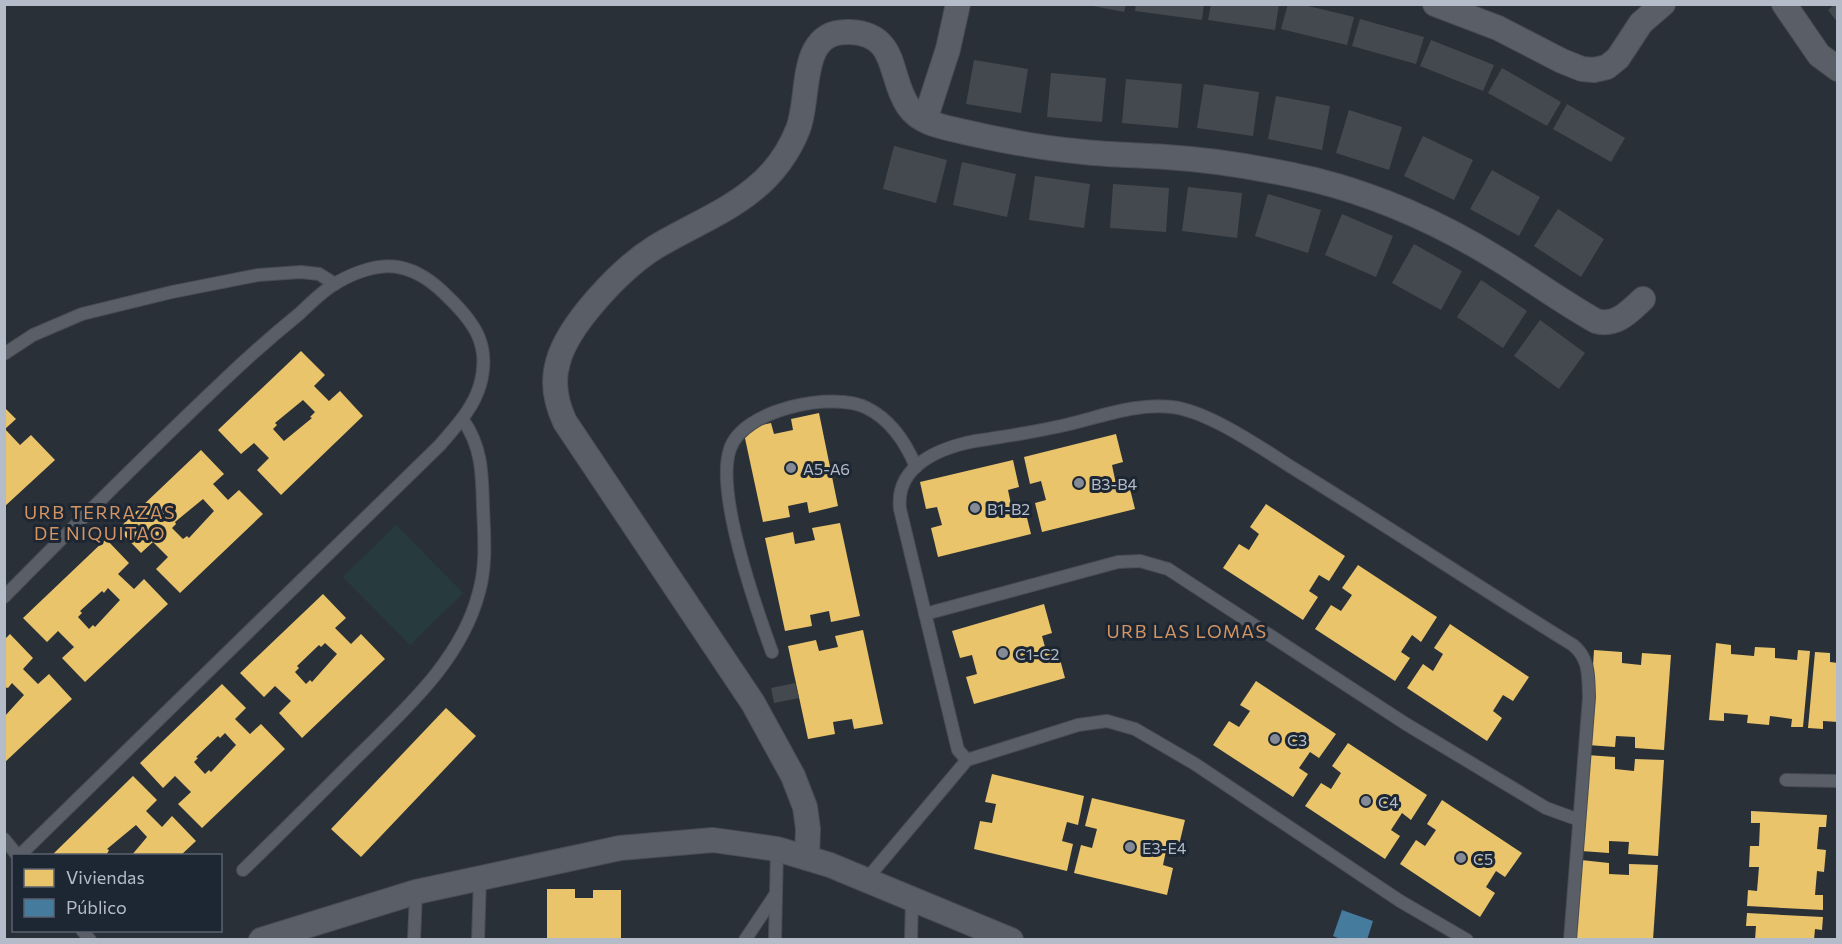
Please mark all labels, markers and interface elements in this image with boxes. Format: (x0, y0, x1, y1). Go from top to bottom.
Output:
place label: A5-A6 (803, 459, 850, 478)
marker: A5-A6 (784, 461, 798, 475)
place label: B3-B4 (1091, 474, 1138, 493)
marker: B3-B4 (1072, 476, 1086, 490)
place label: B1-B2 (987, 499, 1030, 518)
district label: URB TERRAZAS DE NIQUITAO (24, 501, 176, 544)
marker: B1-B2 (968, 501, 982, 515)
district label: URB LAS LOMAS (1106, 620, 1268, 642)
place label: C1-C2 (1015, 644, 1060, 663)
marker: C1-C2 (996, 646, 1010, 660)
place label: C3 (1287, 730, 1307, 749)
marker: C3 (1268, 732, 1282, 746)
place label: C4 (1378, 792, 1399, 811)
marker: C4 (1359, 794, 1373, 808)
place label: E3-E4 (1142, 838, 1187, 857)
marker: E3-E4 (1123, 840, 1137, 854)
place label: C5 (1473, 849, 1493, 868)
marker: C5 (1454, 851, 1468, 865)
legend (12, 854, 222, 932)
text: Viviendas (66, 866, 145, 888)
text: Público (66, 896, 127, 918)

